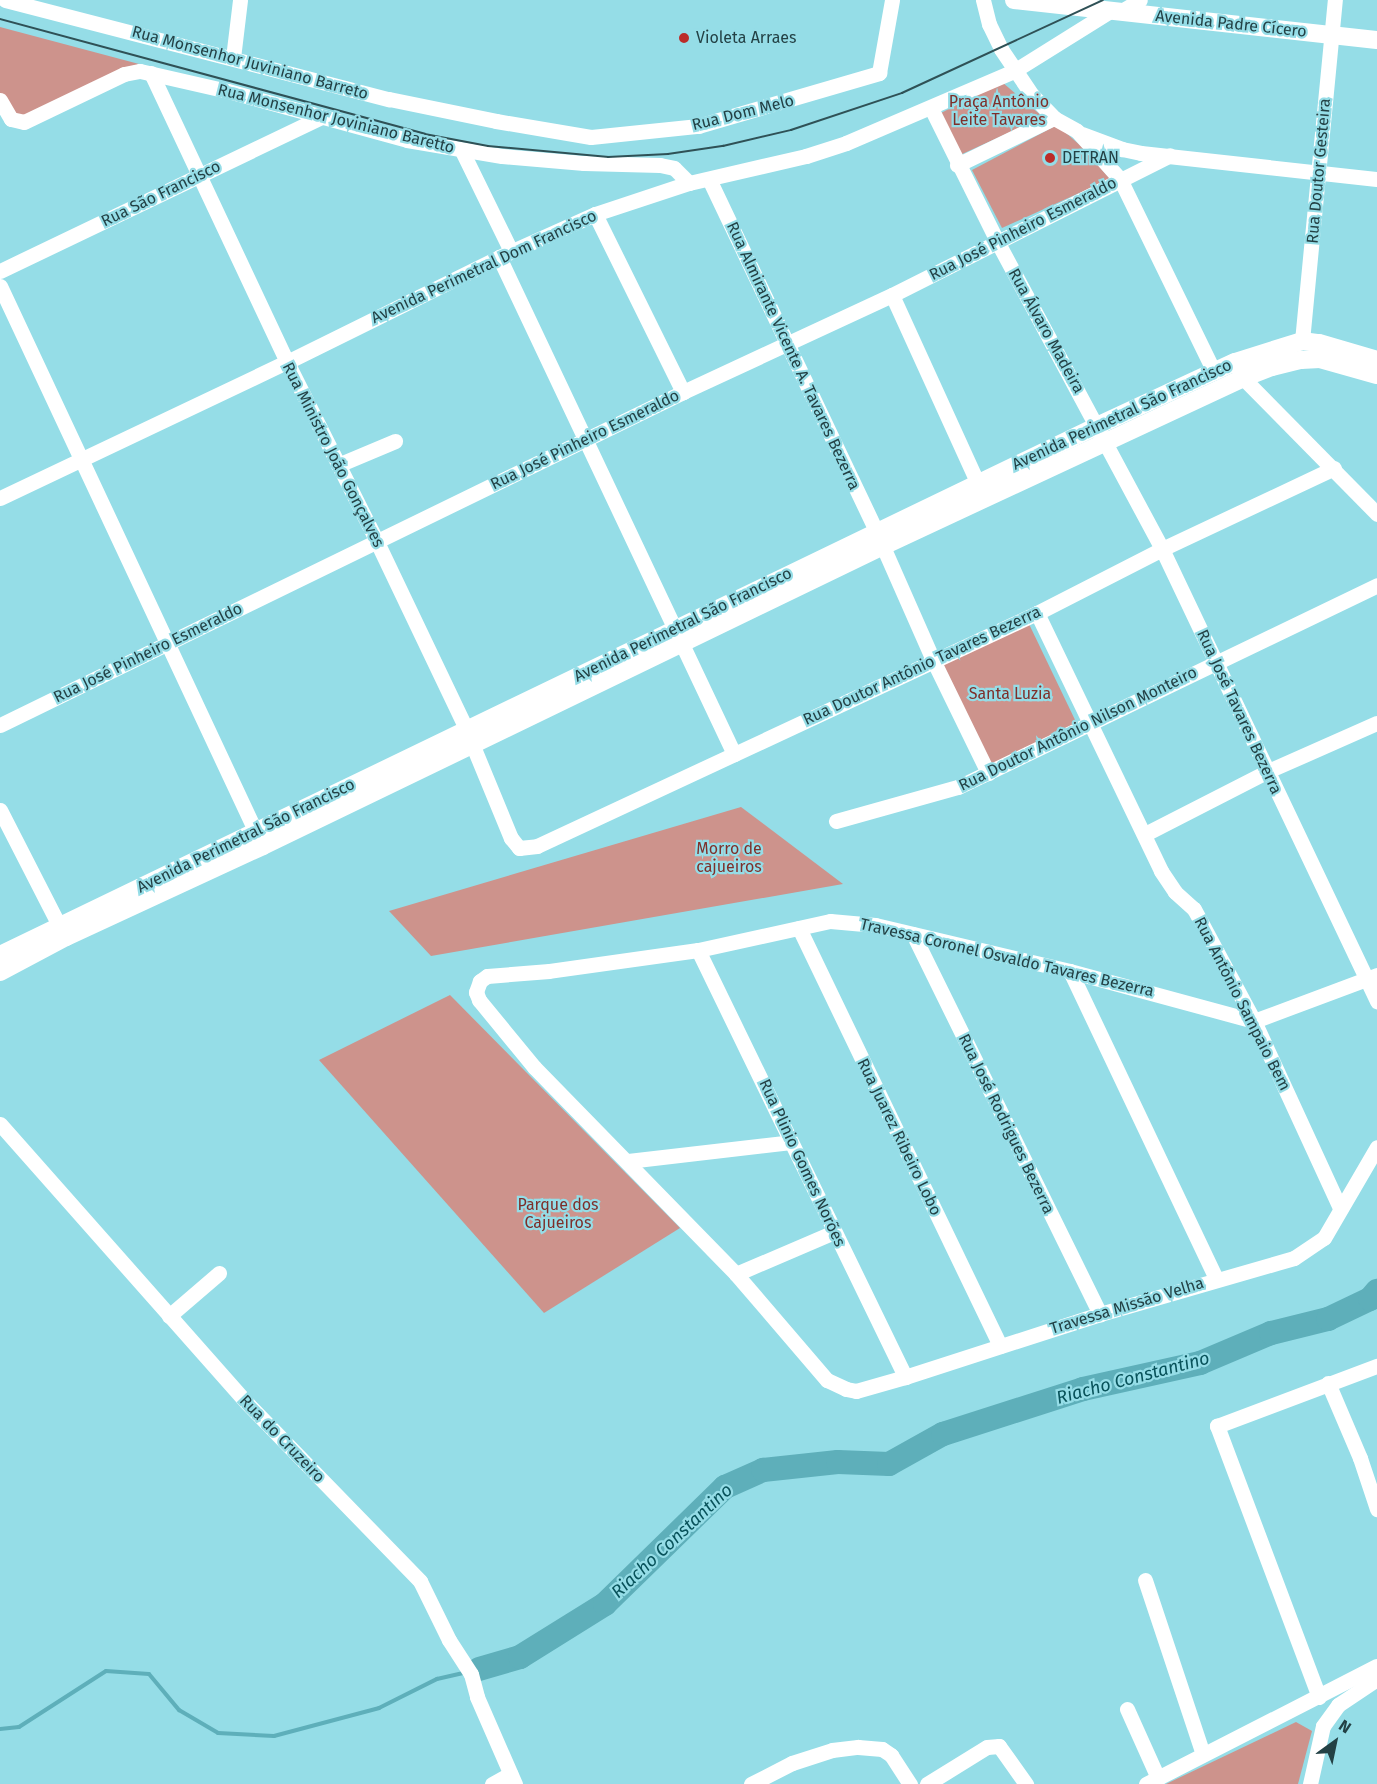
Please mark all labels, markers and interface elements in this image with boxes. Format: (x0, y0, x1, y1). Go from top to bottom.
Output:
street label: Avenida Padre Cícero (1154, 7, 1308, 41)
street label: Rua Monsenhor Juviniano Barreto (130, 22, 370, 104)
place label: Violeta Arraes (696, 28, 797, 48)
marker: Violeta Arraes (677, 31, 691, 45)
street label: Rua Monsenhor Joviniano Baretto (216, 80, 456, 158)
street label: Rua Dom Melo (690, 91, 796, 135)
park label: Praça Antônio Leite Tavares (949, 92, 1049, 130)
street label: Rua Doutor Gesteira (1303, 98, 1335, 244)
place label: DETRAN (1062, 148, 1119, 168)
marker: DETRAN (1043, 151, 1057, 165)
street label: Rua São Francisco (98, 157, 224, 231)
street label: Rua José Pinheiro Esmeraldo (926, 173, 1120, 285)
street label: Avenida Perimetral Dom Francisco (368, 206, 600, 328)
street label: Rua Almirante Vicente A. Tavares Bezerra (722, 219, 864, 493)
street label: Rua Álvaro Madeira (1004, 265, 1088, 397)
street label: Avenida Perimetral São Francisco (1009, 356, 1235, 474)
street label: Rua Ministro João Gonçalves (278, 359, 388, 551)
street label: Rua José Pinheiro Esmeraldo (487, 386, 683, 494)
street label: Avenida Perimetral São Francisco (571, 564, 795, 686)
street label: Rua José Pinheiro Esmeraldo (50, 599, 246, 707)
street label: Rua Doutor Antônio Tavares Bezerra (800, 602, 1044, 730)
street label: Rua José Tavares Bezerra (1192, 627, 1286, 797)
street label: Rua Doutor Antônio Nilson Monteiro (956, 663, 1200, 795)
park label: Santa Luzia (969, 684, 1051, 704)
street label: Avenida Perimetral São Francisco (134, 775, 358, 897)
park label: Morro de cajueiros (696, 839, 762, 877)
street label: Rua Antônio Sampaio Bem (1190, 914, 1294, 1094)
street label: Travessa Coronel Osvaldo Tavares Bezerra (858, 915, 1156, 1001)
street label: Rua José Rodrigues Bezerra (954, 1031, 1058, 1217)
street label: Rua Juarez Ribeiro Lobo (853, 1055, 945, 1219)
street label: Rua Plinio Gomes Norões (755, 1076, 849, 1250)
park label: Parque dos Cajueiros (517, 1195, 599, 1233)
street label: Travessa Missão Velha (1048, 1273, 1206, 1339)
water label: Riacho Constantino (1054, 1347, 1212, 1409)
street label: Rua do Cruzeiro (235, 1391, 329, 1487)
water label: Riacho Constantino (607, 1479, 737, 1603)
north arrow (1305, 1712, 1365, 1772)
text: N (1335, 1716, 1355, 1737)

